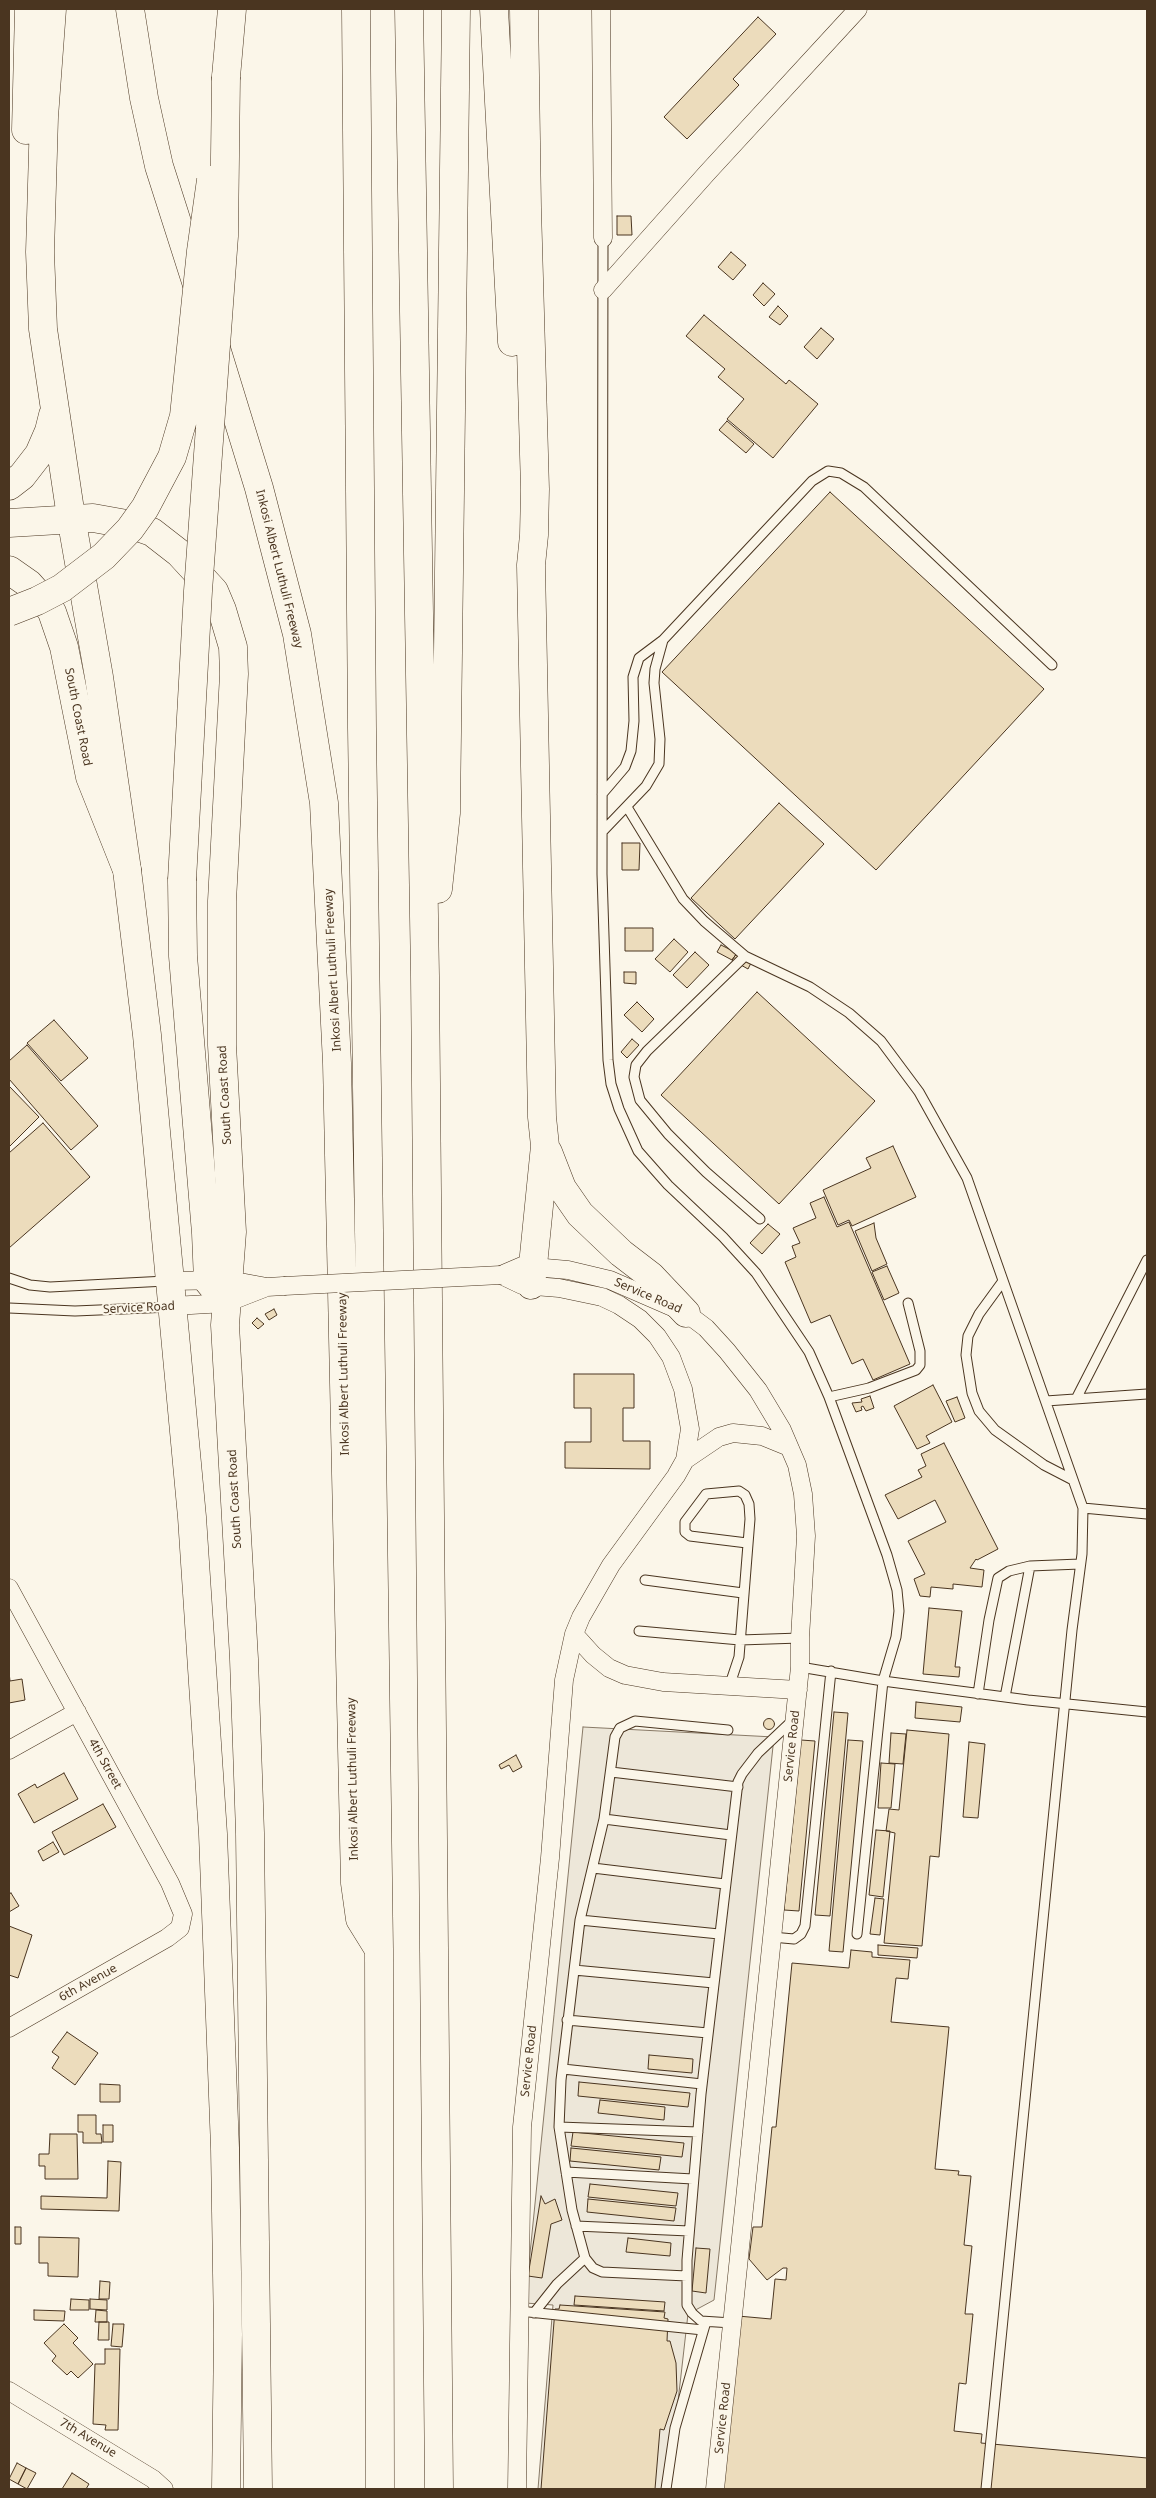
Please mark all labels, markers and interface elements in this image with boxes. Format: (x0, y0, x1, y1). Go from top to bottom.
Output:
street label: Inkosi Albert Luthuli Freeway (252, 488, 306, 650)
street label: South Coast Road (61, 667, 95, 767)
street label: Inkosi Albert Luthuli Freeway (322, 888, 344, 1052)
street label: South Coast Road (215, 1045, 235, 1145)
street label: Service Road (612, 1275, 684, 1317)
street label: Inkosi Albert Luthuli Freeway (335, 1292, 353, 1456)
street label: Service Road (103, 1299, 175, 1317)
street label: South Coast Road (225, 1449, 245, 1549)
street label: Inkosi Albert Luthuli Freeway (344, 1697, 362, 1861)
street label: Service Road (781, 1709, 803, 1783)
street label: 4th Street (85, 1736, 125, 1792)
street label: 6th Avenue (57, 1961, 119, 2005)
street label: Service Road (518, 2024, 540, 2098)
street label: Service Road (712, 2381, 734, 2455)
street label: 7th Avenue (57, 2415, 119, 2461)

